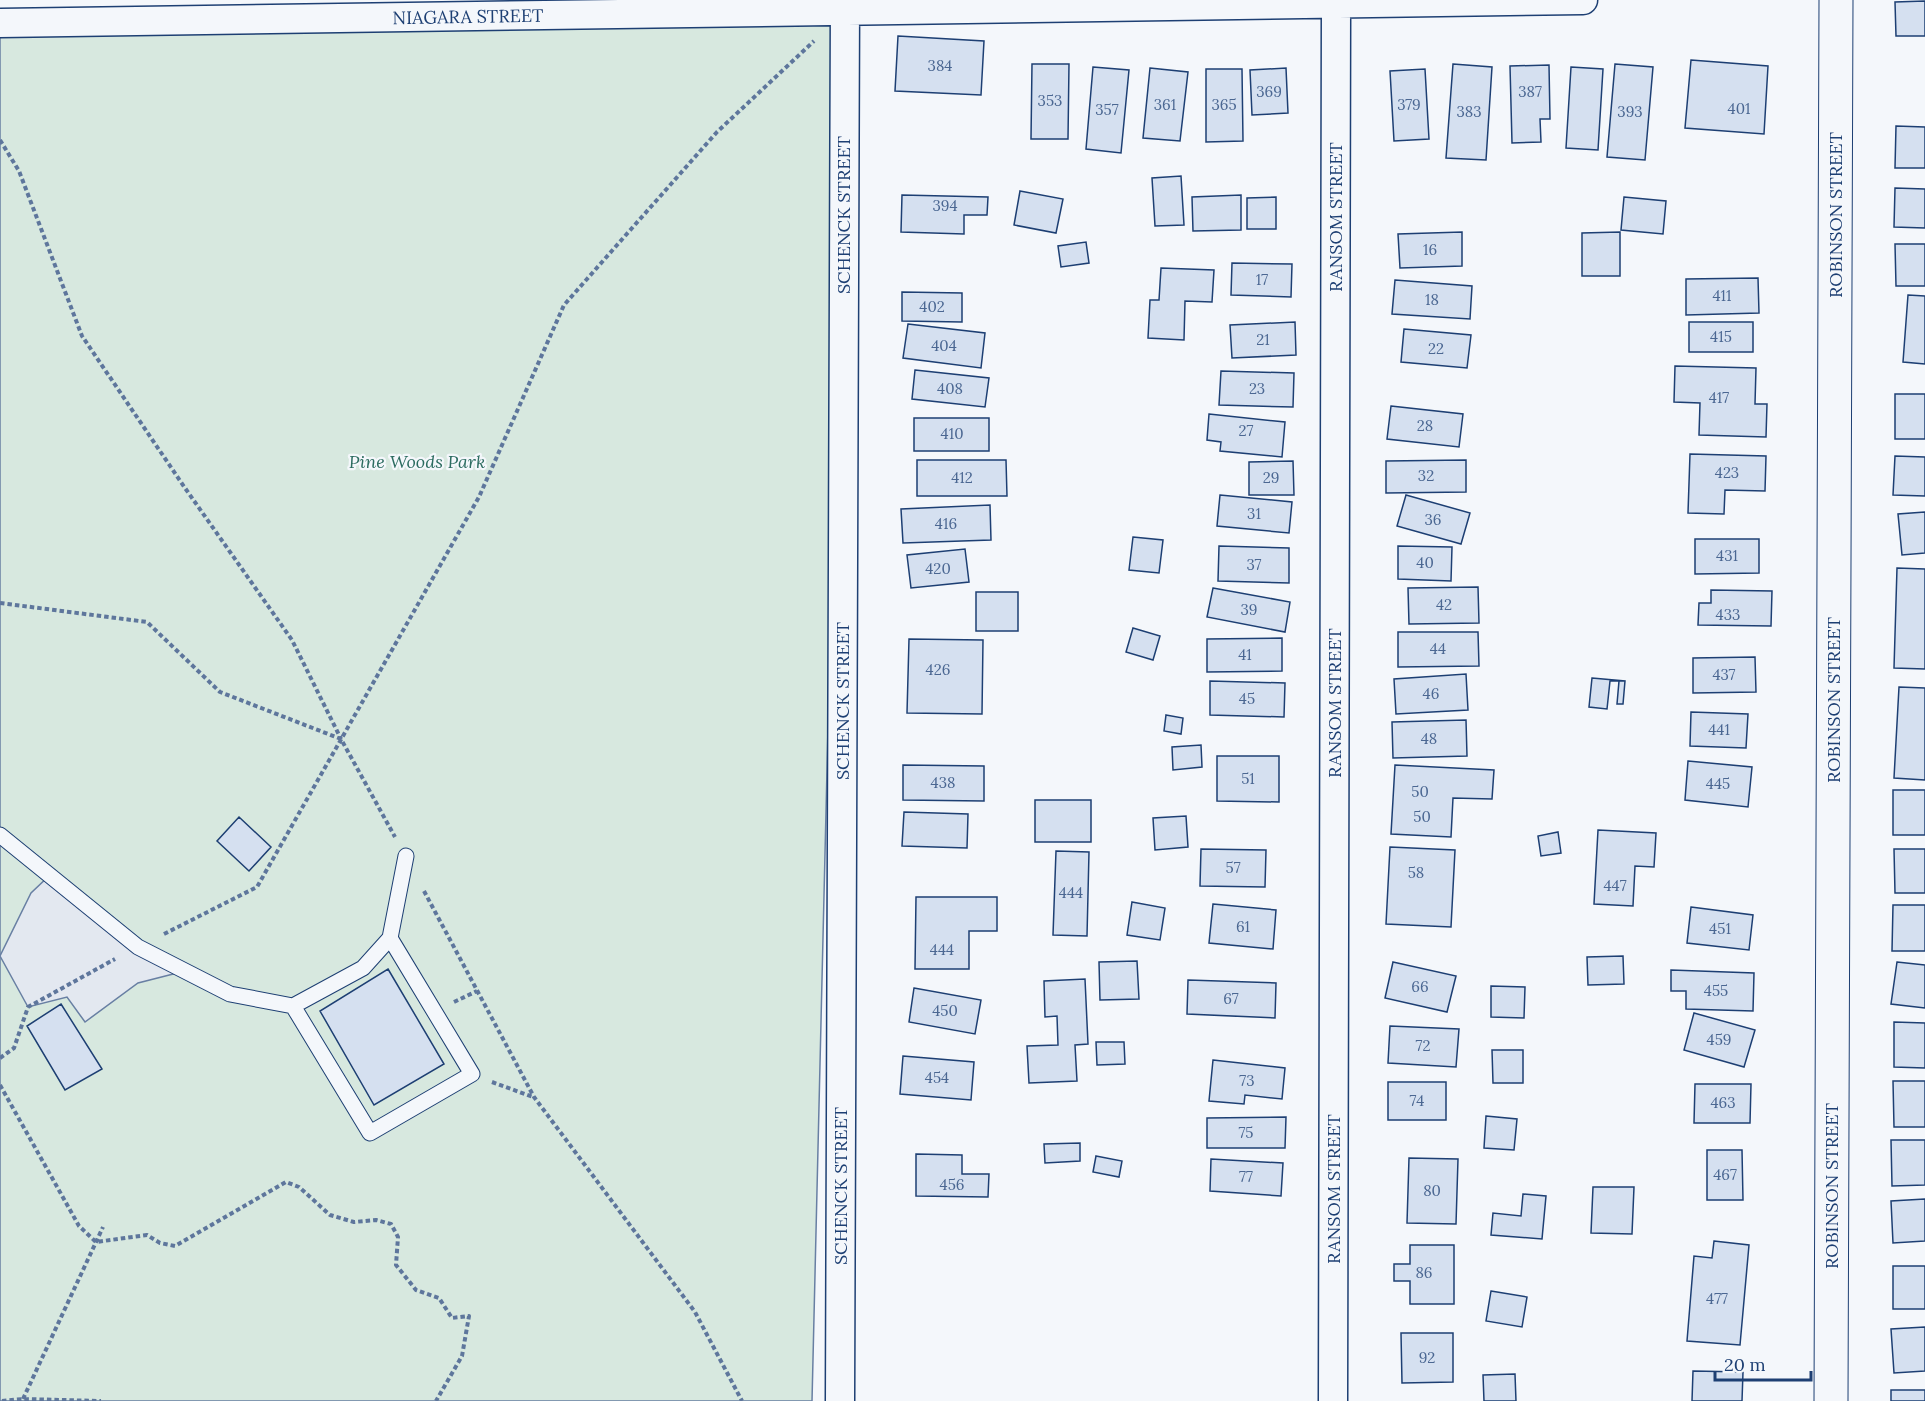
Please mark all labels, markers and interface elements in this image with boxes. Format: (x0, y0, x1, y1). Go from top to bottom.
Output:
street label: NIAGARA STREET (392, 4, 544, 29)
house number: 384 (928, 56, 952, 75)
house number: 369 (1256, 82, 1282, 101)
house number: 387 (1518, 82, 1542, 101)
house number: 353 (1038, 91, 1062, 110)
house number: 361 (1154, 95, 1176, 114)
house number: 365 (1211, 95, 1237, 114)
house number: 379 (1397, 95, 1421, 114)
house number: 401 (1728, 99, 1750, 118)
house number: 357 (1095, 100, 1119, 119)
house number: 383 (1456, 102, 1482, 121)
house number: 393 (1617, 102, 1643, 121)
street label: ROBINSON STREET (1824, 132, 1847, 298)
street label: SCHENCK STREET (832, 135, 855, 294)
street label: RANSOM STREET (1324, 142, 1347, 292)
house number: 394 (932, 196, 958, 215)
house number: 16 (1423, 240, 1437, 259)
house number: 17 (1256, 270, 1268, 289)
house number: 411 (1712, 286, 1732, 305)
house number: 18 (1425, 290, 1439, 309)
house number: 402 (919, 297, 945, 316)
house number: 415 (1710, 327, 1732, 346)
house number: 21 (1256, 330, 1270, 349)
house number: 404 (931, 336, 957, 355)
house number: 22 (1428, 339, 1444, 358)
house number: 408 (937, 379, 963, 398)
house number: 23 (1249, 379, 1265, 398)
house number: 417 (1709, 388, 1729, 407)
house number: 28 (1417, 416, 1433, 435)
house number: 27 (1239, 421, 1254, 440)
house number: 410 (941, 424, 963, 443)
park label: Pine Woods Park (349, 450, 485, 473)
house number: 423 (1715, 463, 1739, 482)
house number: 32 (1418, 466, 1434, 485)
house number: 412 (951, 468, 973, 487)
house number: 29 (1263, 468, 1279, 487)
house number: 31 (1247, 504, 1261, 523)
house number: 36 (1424, 510, 1442, 529)
house number: 416 (935, 514, 957, 533)
house number: 431 (1716, 546, 1738, 565)
house number: 40 (1416, 553, 1434, 572)
house number: 37 (1247, 555, 1262, 574)
house number: 420 (925, 559, 951, 578)
house number: 42 (1436, 595, 1452, 614)
house number: 39 (1240, 600, 1258, 619)
house number: 433 (1716, 605, 1740, 624)
street label: ROBINSON STREET (1822, 617, 1845, 783)
street label: SCHENCK STREET (831, 621, 854, 780)
street label: RANSOM STREET (1323, 628, 1346, 778)
house number: 44 (1430, 639, 1446, 658)
house number: 41 (1238, 645, 1252, 664)
house number: 426 (926, 660, 950, 679)
house number: 437 (1712, 665, 1736, 684)
house number: 46 (1423, 684, 1439, 703)
house number: 45 (1239, 689, 1255, 708)
house number: 441 (1708, 720, 1730, 739)
house number: 48 (1421, 729, 1437, 748)
house number: 51 (1241, 769, 1255, 788)
house number: 438 (931, 773, 955, 792)
house number: 445 (1706, 774, 1730, 793)
house number: 50 (1411, 782, 1429, 801)
house number: 50 (1413, 807, 1431, 826)
house number: 57 (1225, 858, 1241, 877)
house number: 58 (1408, 863, 1424, 882)
house number: 447 (1603, 876, 1627, 895)
house number: 444 (1059, 883, 1083, 902)
house number: 61 (1236, 917, 1250, 936)
house number: 451 (1709, 919, 1731, 938)
house number: 444 (930, 940, 954, 959)
house number: 66 (1411, 977, 1429, 996)
house number: 455 (1704, 981, 1728, 1000)
house number: 67 (1223, 989, 1239, 1008)
house number: 450 (932, 1001, 958, 1020)
house number: 459 (1707, 1030, 1731, 1049)
house number: 72 (1416, 1036, 1430, 1055)
house number: 454 (925, 1068, 949, 1087)
house number: 73 (1239, 1071, 1255, 1090)
house number: 74 (1410, 1091, 1424, 1110)
house number: 463 (1710, 1093, 1736, 1112)
street label: ROBINSON STREET (1820, 1103, 1843, 1269)
street label: SCHENCK STREET (829, 1106, 852, 1265)
street label: RANSOM STREET (1322, 1114, 1345, 1264)
house number: 75 (1238, 1123, 1254, 1142)
house number: 467 (1713, 1165, 1737, 1184)
house number: 77 (1239, 1167, 1253, 1186)
house number: 456 (940, 1175, 964, 1194)
house number: 80 (1423, 1181, 1441, 1200)
house number: 86 (1415, 1263, 1433, 1282)
house number: 477 (1706, 1289, 1728, 1308)
scale bar (1715, 1344, 1811, 1382)
house number: 92 (1419, 1348, 1435, 1367)
text: 20 m (1724, 1353, 1766, 1376)

